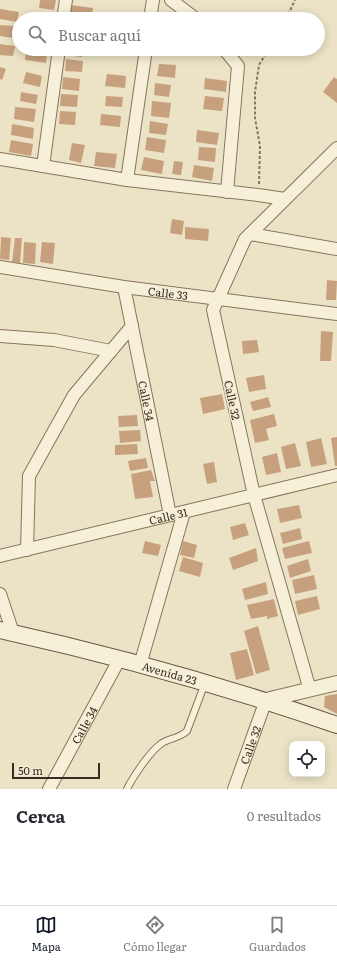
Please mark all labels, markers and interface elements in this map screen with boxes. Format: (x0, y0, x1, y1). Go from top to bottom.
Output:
search box (12, 12, 325, 56)
icon: search (26, 23, 48, 45)
text: Buscar aquí (58, 23, 141, 46)
street label: Calle 33 (147, 282, 189, 303)
street label: Calle 34 (135, 379, 159, 422)
street label: Calle 32 (221, 379, 245, 422)
street label: Calle 31 (147, 503, 190, 528)
street label: Avenida 23 (140, 657, 199, 688)
street label: Calle 34 (67, 703, 101, 747)
street label: Calle 32 (236, 723, 264, 766)
map controls (289, 741, 325, 777)
button: locate (289, 741, 325, 777)
scale bar (12, 761, 100, 780)
text: 50 m (18, 762, 43, 778)
text: Cerca (16, 803, 65, 828)
text: 0 resultados (247, 806, 321, 825)
tab: Mapa (31, 914, 61, 954)
tab: Cómo llegar (123, 914, 187, 954)
tab: Guardados (249, 914, 306, 954)

